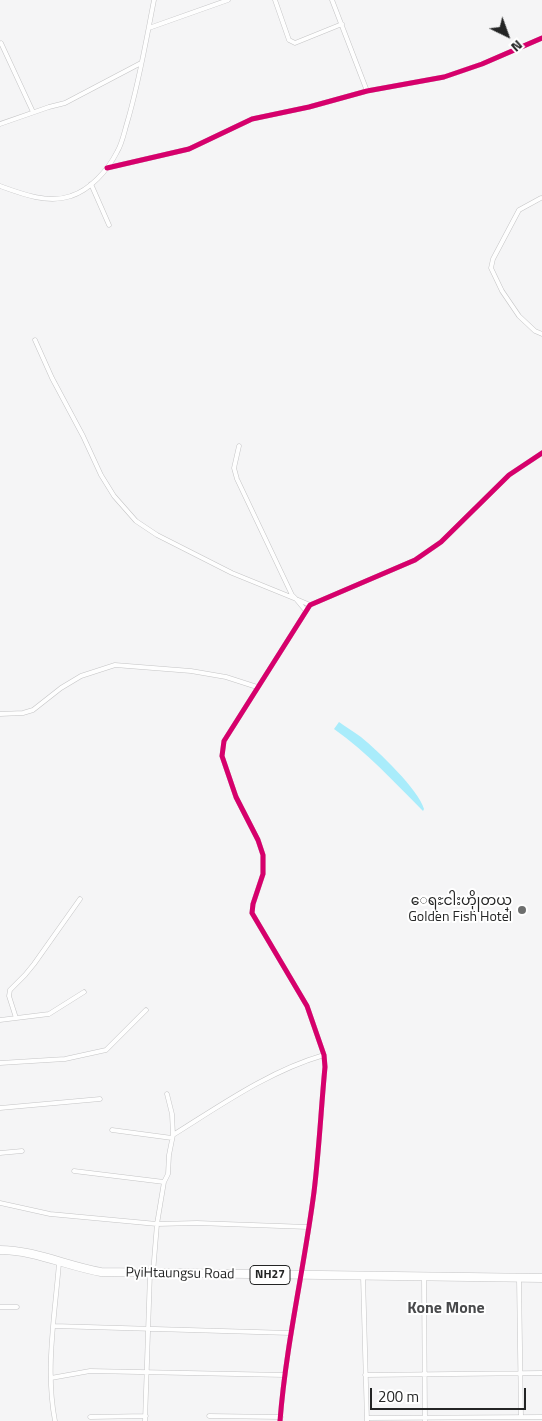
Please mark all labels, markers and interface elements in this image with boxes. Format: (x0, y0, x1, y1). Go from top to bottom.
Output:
north arrow (482, 10, 532, 60)
text: N (507, 35, 528, 58)
place label: ေရႊငါးဟိုုတယ္ Golden Fish Hotel (408, 894, 512, 926)
marker: ေရႊငါးဟိုုတယ္ Golden Fish Hotel (516, 904, 528, 916)
street label: PyiHtaungsu Road (125, 1265, 235, 1283)
road number: NH27 (250, 1266, 290, 1284)
district label: Kone Mone (407, 1299, 485, 1319)
scale bar (372, 1378, 528, 1410)
text: 200 m (378, 1385, 419, 1408)

